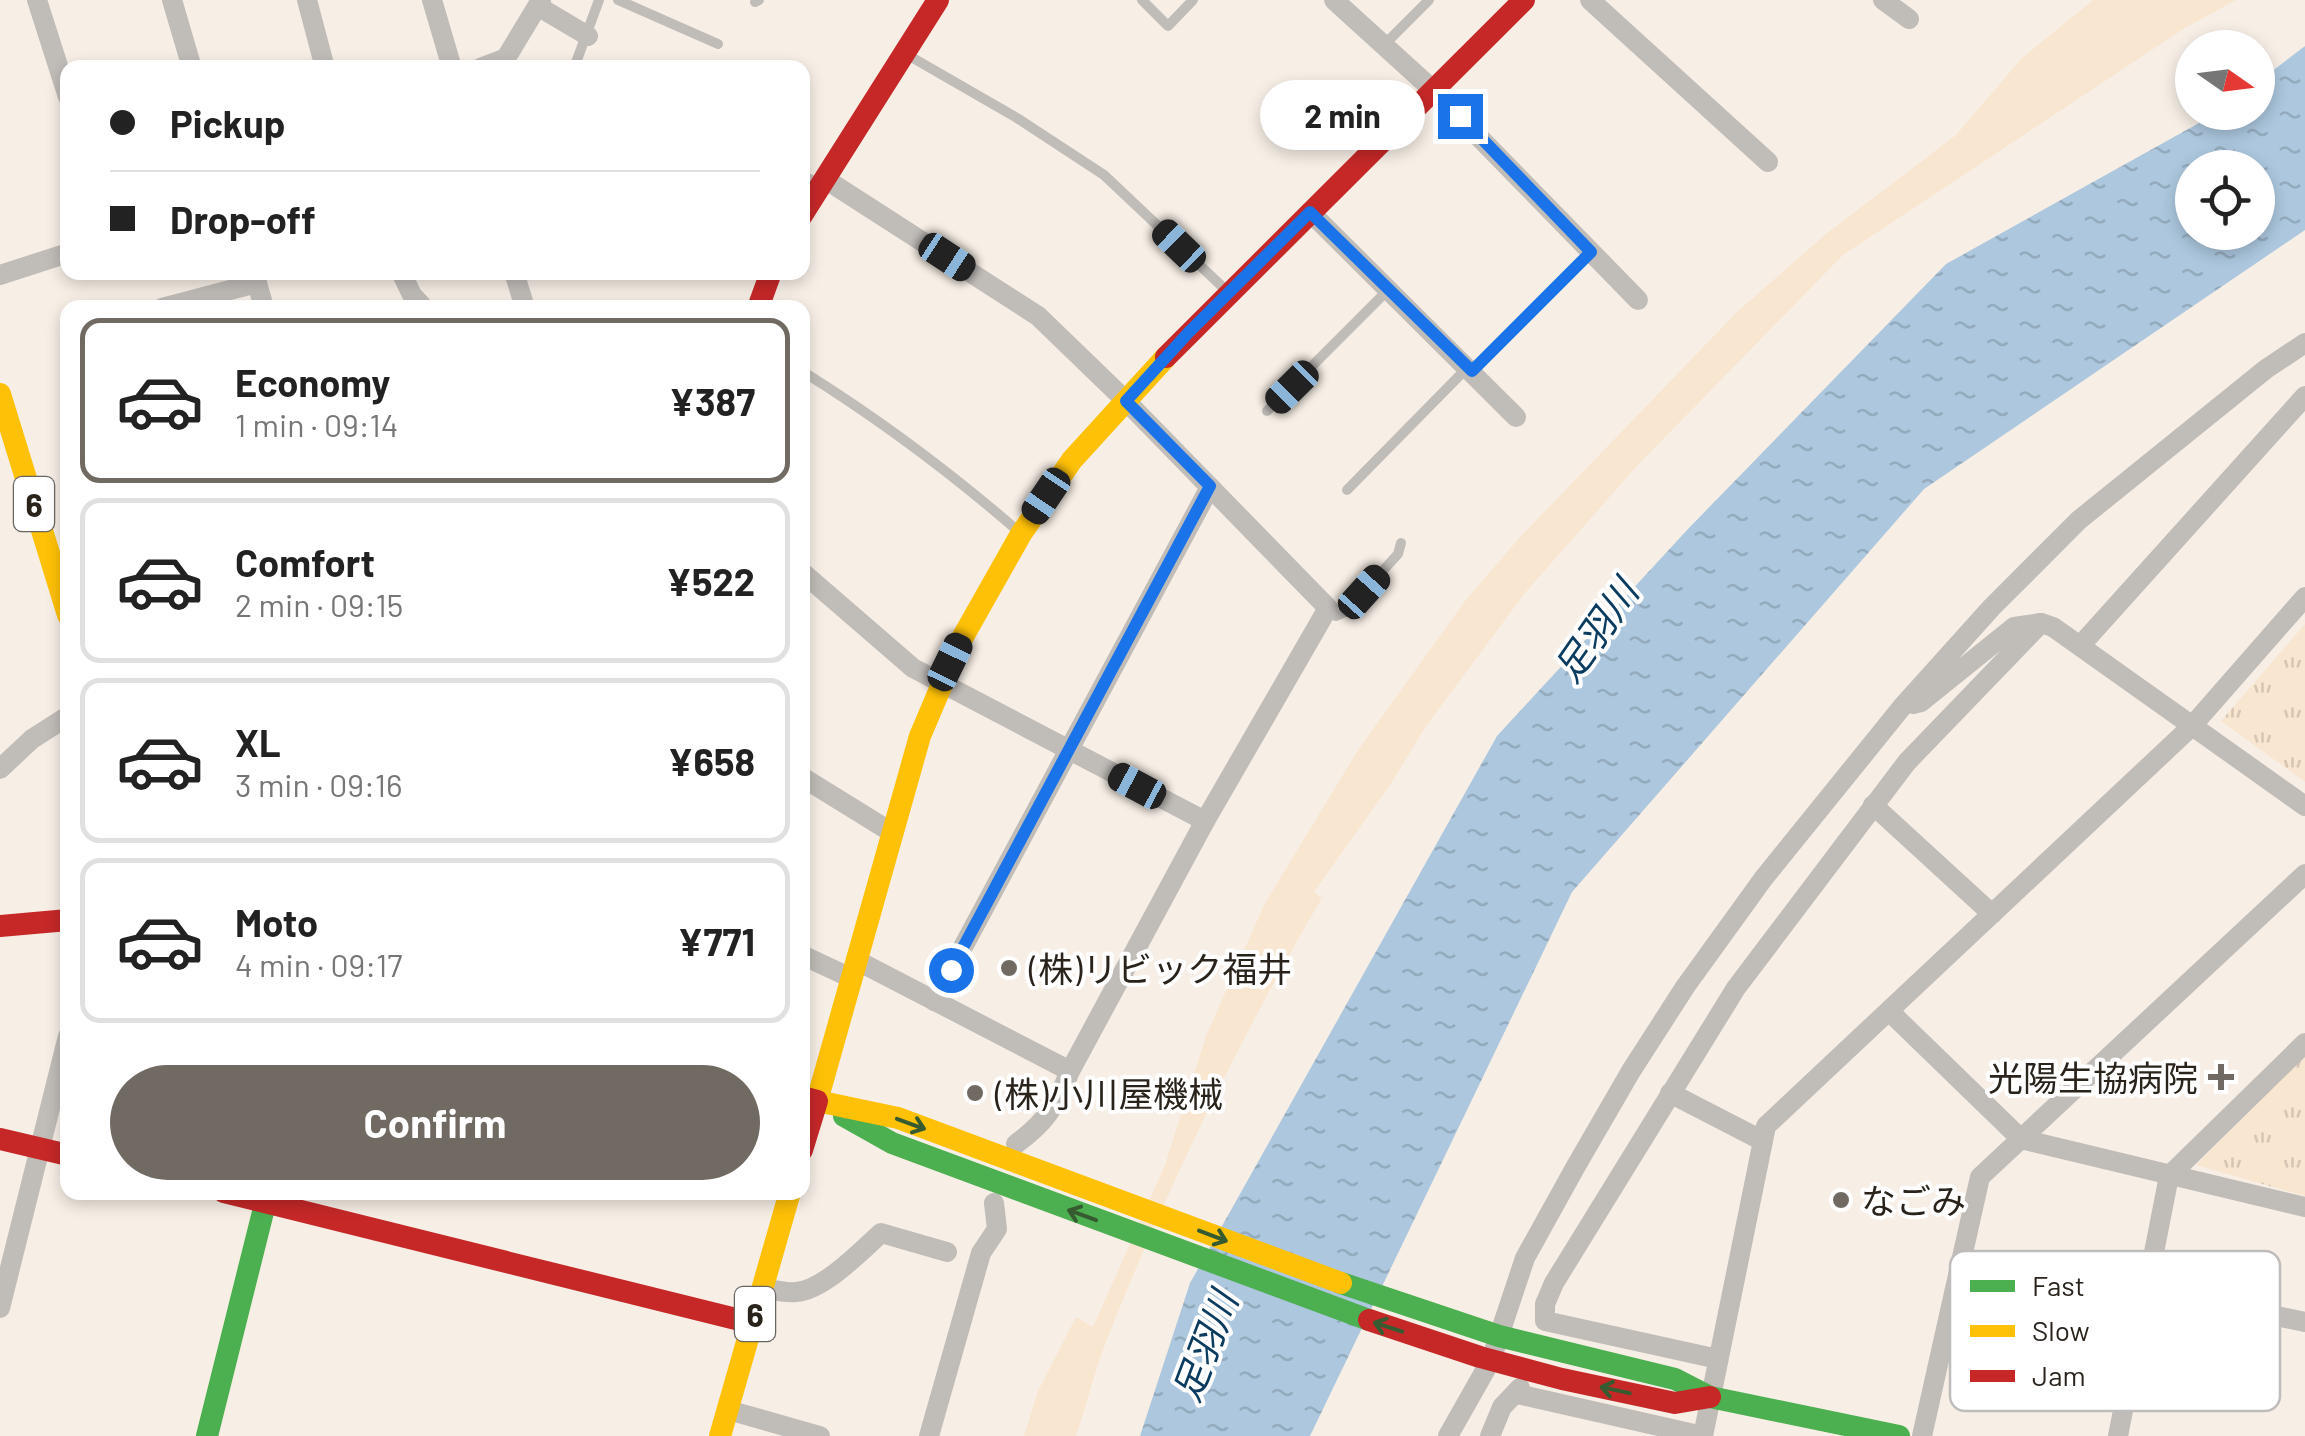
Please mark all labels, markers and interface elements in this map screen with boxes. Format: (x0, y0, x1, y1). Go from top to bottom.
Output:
north arrow (2175, 30, 2275, 130)
map controls (2175, 30, 2275, 250)
callout: 2 min (1260, 81, 1425, 151)
route end (1438, 94, 1483, 139)
text: 2 min (1304, 96, 1381, 134)
text: Pickup (170, 100, 285, 146)
button: locate (2175, 150, 2275, 250)
text: Drop-off (170, 196, 316, 242)
car (1147, 214, 1211, 278)
car (914, 228, 980, 286)
car (1260, 355, 1324, 419)
icon: car (115, 356, 205, 446)
text: Economy (235, 359, 390, 405)
text: ¥387 (669, 378, 755, 424)
text: 1 min · 09:14 (235, 405, 398, 443)
car (1017, 463, 1075, 529)
road number: 6 (14, 477, 54, 531)
icon: car (115, 536, 205, 626)
text: Comfort (235, 539, 375, 585)
text: ¥522 (666, 558, 755, 604)
car (1333, 560, 1395, 624)
water label: 足羽川 (1543, 567, 1649, 690)
text: 2 min · 09:15 (235, 585, 403, 623)
car (923, 628, 977, 696)
icon: car (115, 716, 205, 806)
text: XL (235, 719, 281, 765)
text: ¥658 (667, 738, 755, 784)
car (1103, 759, 1171, 813)
text: 3 min · 09:16 (235, 765, 403, 803)
icon: car (115, 896, 205, 986)
text: Moto (235, 899, 318, 945)
text: ¥771 (678, 918, 755, 964)
text: 4 min · 09:17 (235, 945, 402, 983)
place label: (株)リビック福井 (1028, 947, 1292, 989)
route start (929, 948, 974, 993)
marker: (株)リビック福井 (998, 957, 1020, 979)
place label: 光陽生協病院 (1988, 1056, 2198, 1098)
marker: 光陽生協病院 (2208, 1064, 2234, 1090)
button: Confirm (110, 1065, 760, 1180)
place label: (株)小川屋機械 (994, 1072, 1223, 1114)
marker: (株)小川屋機械 (964, 1082, 986, 1104)
one-way arrow (895, 1116, 926, 1134)
place label: なごみ (1861, 1179, 1966, 1221)
marker: なごみ (1830, 1189, 1852, 1211)
one-way arrow (1068, 1205, 1099, 1223)
one-way arrow (1197, 1228, 1228, 1246)
legend (1950, 1251, 2280, 1411)
text: Fast (2032, 1268, 2085, 1302)
water label: 足羽川 (1162, 1281, 1247, 1407)
road number: 6 (735, 1287, 775, 1341)
text: Slow (2032, 1313, 2090, 1347)
one-way arrow (1372, 1316, 1404, 1334)
text: Jam (2032, 1358, 2086, 1392)
one-way arrow (1599, 1380, 1631, 1398)

